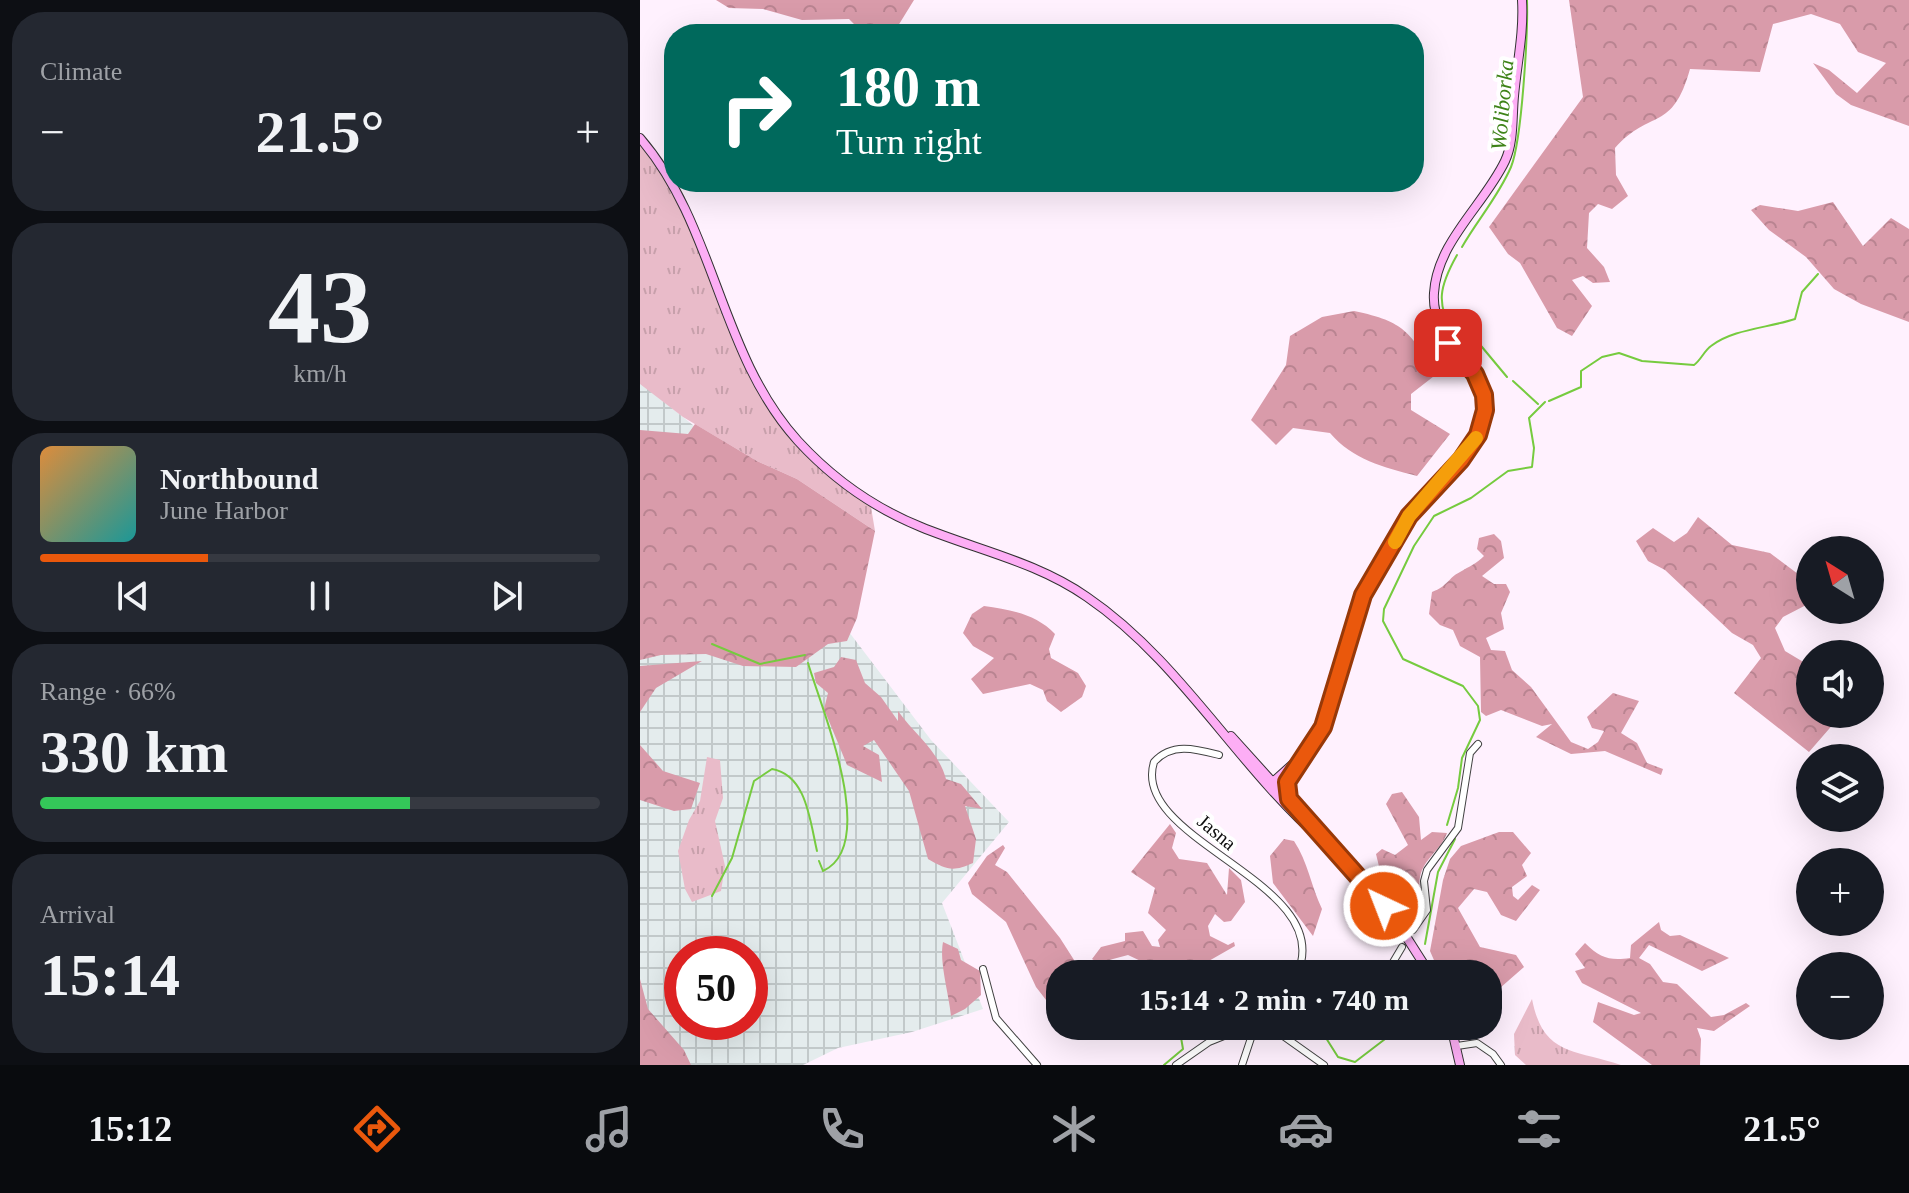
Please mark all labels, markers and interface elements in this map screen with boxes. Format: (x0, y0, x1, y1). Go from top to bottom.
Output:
icon: right (704, 56, 808, 160)
text: 180 m (836, 56, 981, 118)
text: Climate (40, 57, 122, 86)
water label: Woliborka (1486, 59, 1518, 151)
text: 21.5° (256, 99, 385, 165)
text: − (40, 108, 65, 157)
text: + (575, 108, 600, 157)
text: Turn right (836, 122, 982, 162)
text: 43 (268, 249, 372, 364)
pin (1414, 309, 1482, 377)
icon: arrive (1426, 321, 1470, 365)
text: km/h (293, 359, 347, 388)
text: Northbound (160, 462, 318, 495)
text: June Harbor (160, 496, 288, 525)
north arrow (1796, 536, 1884, 624)
map controls (1796, 536, 1884, 1040)
icon: previous (111, 574, 155, 618)
icon: pause (298, 574, 342, 618)
icon: next (485, 574, 529, 618)
button: sound (1796, 640, 1884, 728)
text: Range · 66% (40, 677, 176, 706)
text: 330 km (40, 719, 228, 785)
button: layers (1796, 744, 1884, 832)
street label: Jasna (1193, 810, 1241, 854)
button: + (1796, 848, 1884, 936)
position arrow (1342, 864, 1426, 948)
text: Arrival (40, 900, 115, 929)
speed limit sign: 50 (664, 936, 768, 1040)
text: 15:14 (40, 942, 180, 1008)
button: − (1796, 952, 1884, 1040)
text: 15:14 · 2 min · 740 m (1139, 983, 1409, 1016)
icon: directions (349, 1101, 405, 1157)
icon: music (581, 1101, 637, 1157)
icon: phone (814, 1101, 870, 1157)
icon: climate (1046, 1101, 1102, 1157)
icon: car (1278, 1101, 1334, 1157)
icon: filters (1511, 1101, 1567, 1157)
text: 15:12 (88, 1109, 172, 1149)
text: 21.5° (1743, 1109, 1821, 1149)

